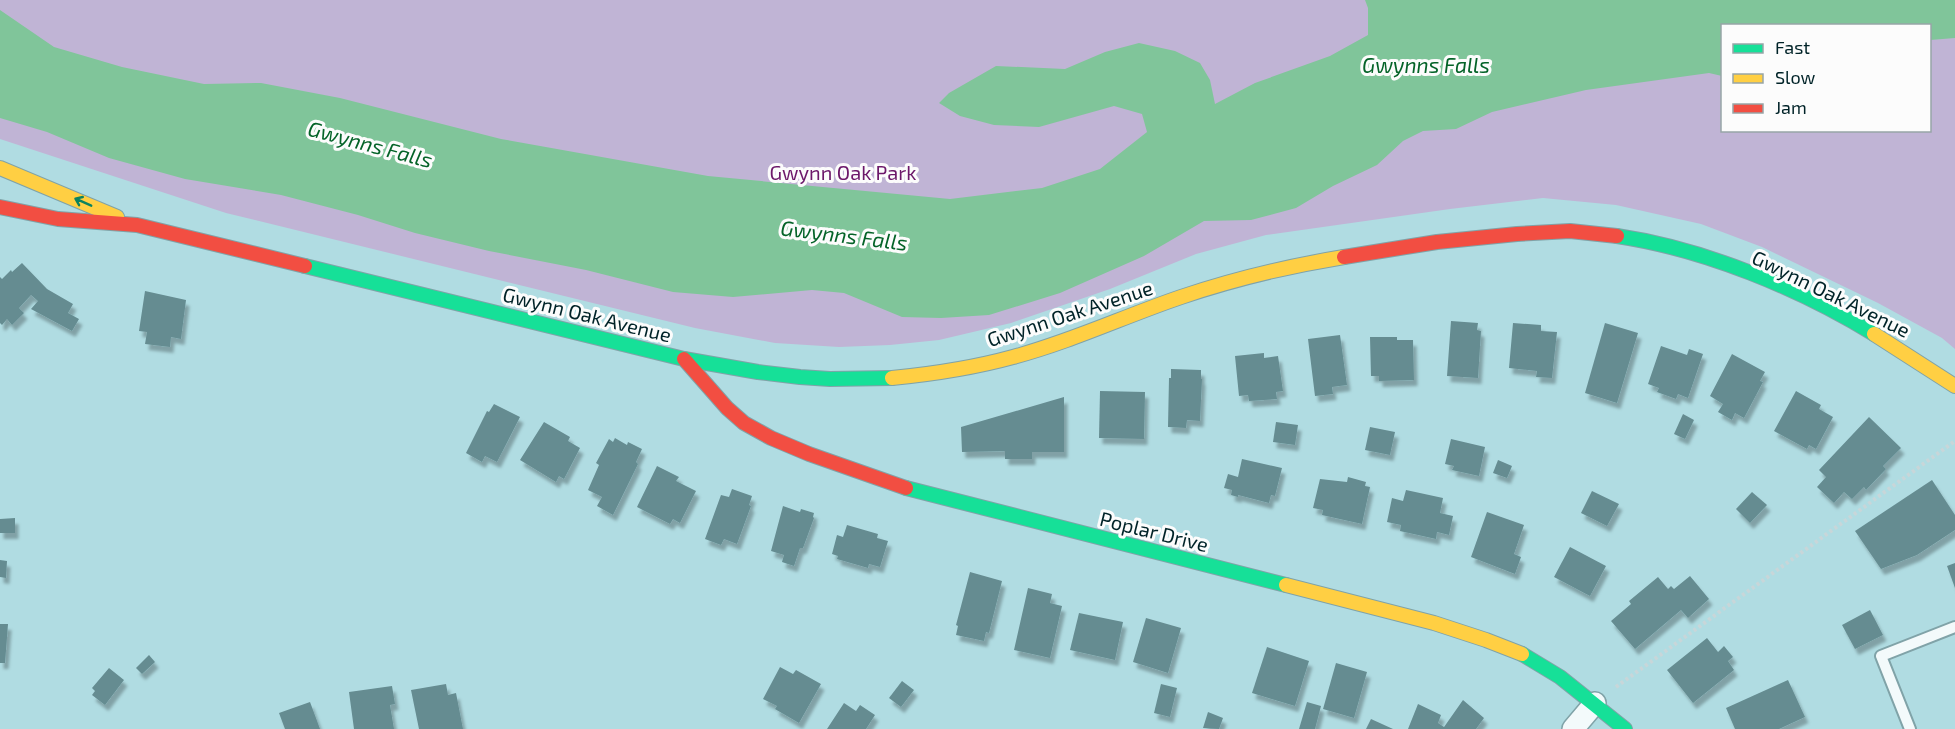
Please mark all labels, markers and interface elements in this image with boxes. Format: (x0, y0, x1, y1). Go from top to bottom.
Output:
legend (1721, 24, 1931, 132)
text: Fast (1775, 36, 1810, 58)
water label: Gwynns Falls (1362, 52, 1490, 78)
text: Slow (1775, 66, 1816, 88)
text: Jam (1775, 96, 1807, 118)
water label: Gwynns Falls (305, 115, 435, 173)
park label: Gwynn Oak Park (770, 160, 917, 184)
one-way arrow (74, 195, 92, 206)
water label: Gwynns Falls (779, 214, 909, 256)
street label: Gwynn Oak Avenue (1749, 244, 1914, 342)
street label: Gwynn Oak Avenue (984, 275, 1155, 351)
street label: Gwynn Oak Avenue (501, 282, 674, 347)
street label: Poplar Drive (1097, 506, 1211, 556)

